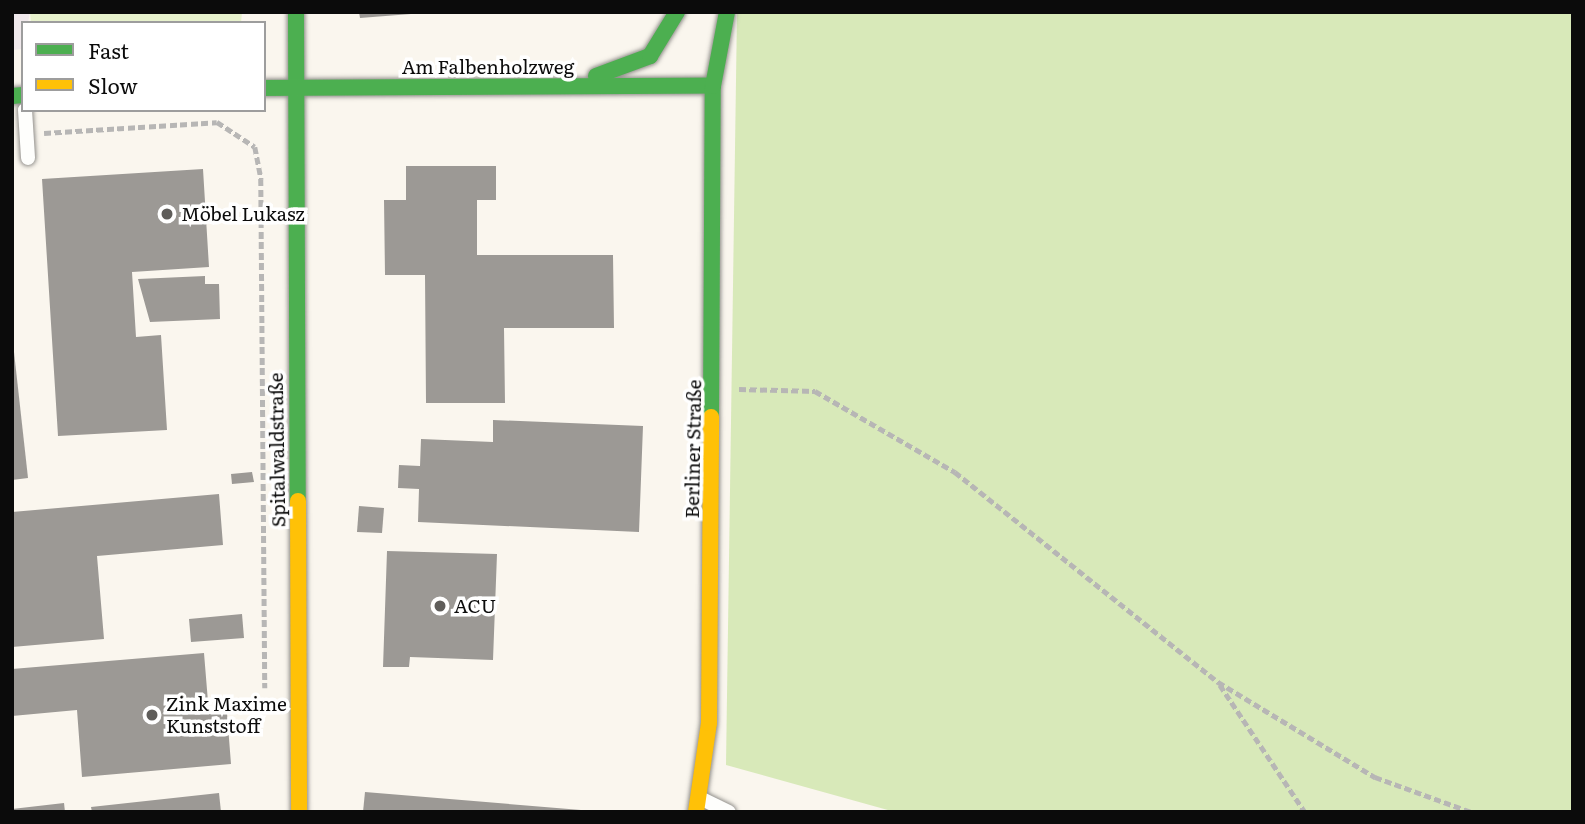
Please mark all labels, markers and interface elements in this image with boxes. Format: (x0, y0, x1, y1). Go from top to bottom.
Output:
legend (21, 21, 266, 112)
text: Fast (88, 34, 129, 65)
street label: Am Falbenholzweg (402, 56, 574, 78)
text: Slow (88, 69, 138, 100)
place label: Möbel Lukasz (181, 203, 305, 225)
marker: Möbel Lukasz (159, 206, 175, 222)
street label: Spitalwaldstraße (264, 373, 290, 527)
street label: Berliner Straße (680, 379, 706, 519)
place label: ACU (454, 595, 496, 617)
marker: ACU (432, 598, 448, 614)
place label: Zink Maxime Kunststoff (166, 693, 287, 737)
marker: Zink Maxime Kunststoff (144, 707, 160, 723)

